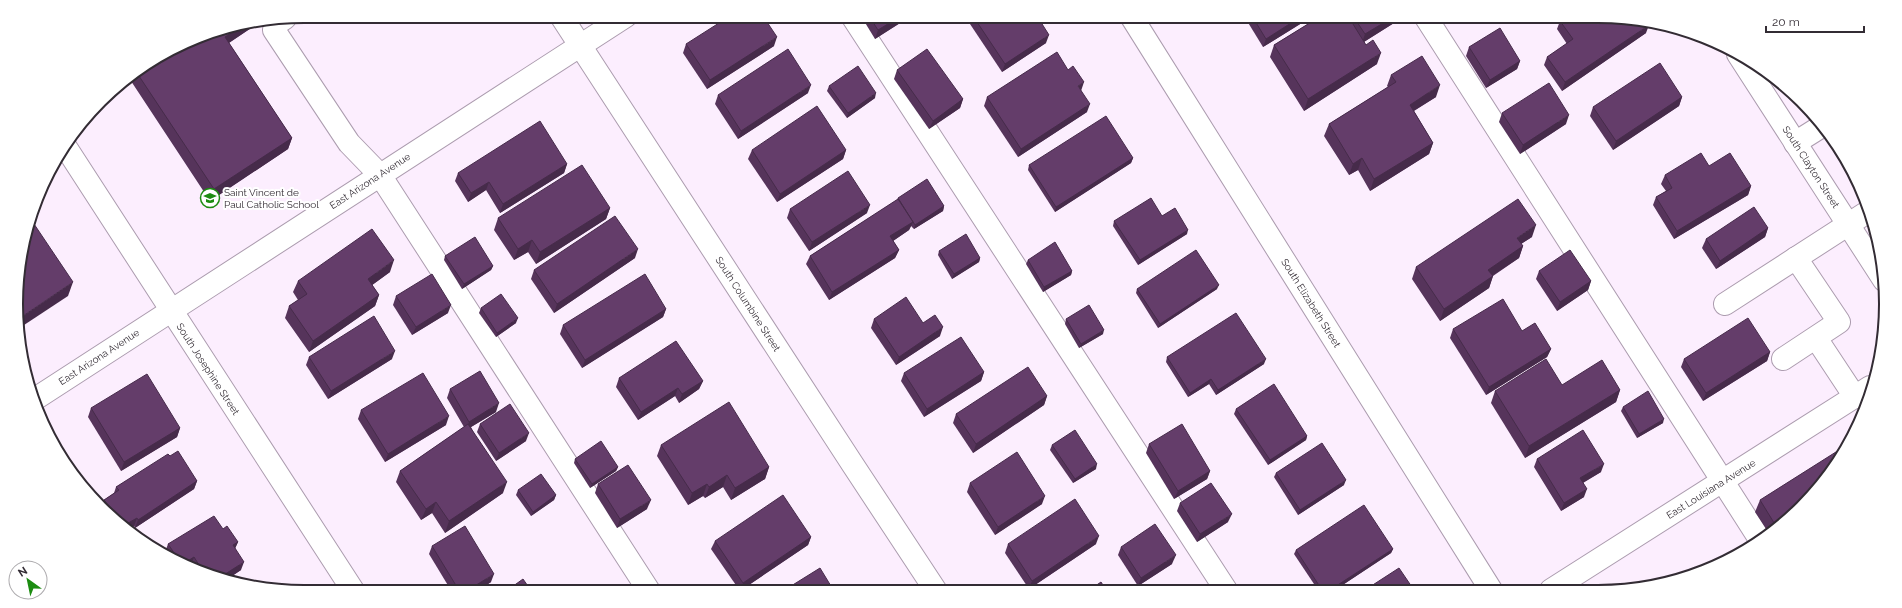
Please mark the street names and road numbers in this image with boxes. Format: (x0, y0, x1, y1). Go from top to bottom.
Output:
street label: South Clayton Street (1780, 124, 1842, 210)
street label: East Arizona Avenue (328, 151, 412, 211)
street label: South Columbine Street (713, 255, 783, 354)
street label: South Elizabeth Street (1279, 257, 1343, 350)
street label: South Josephine Street (174, 321, 242, 417)
street label: East Arizona Avenue (57, 327, 141, 387)
street label: East Louisiana Avenue (1664, 457, 1758, 521)

